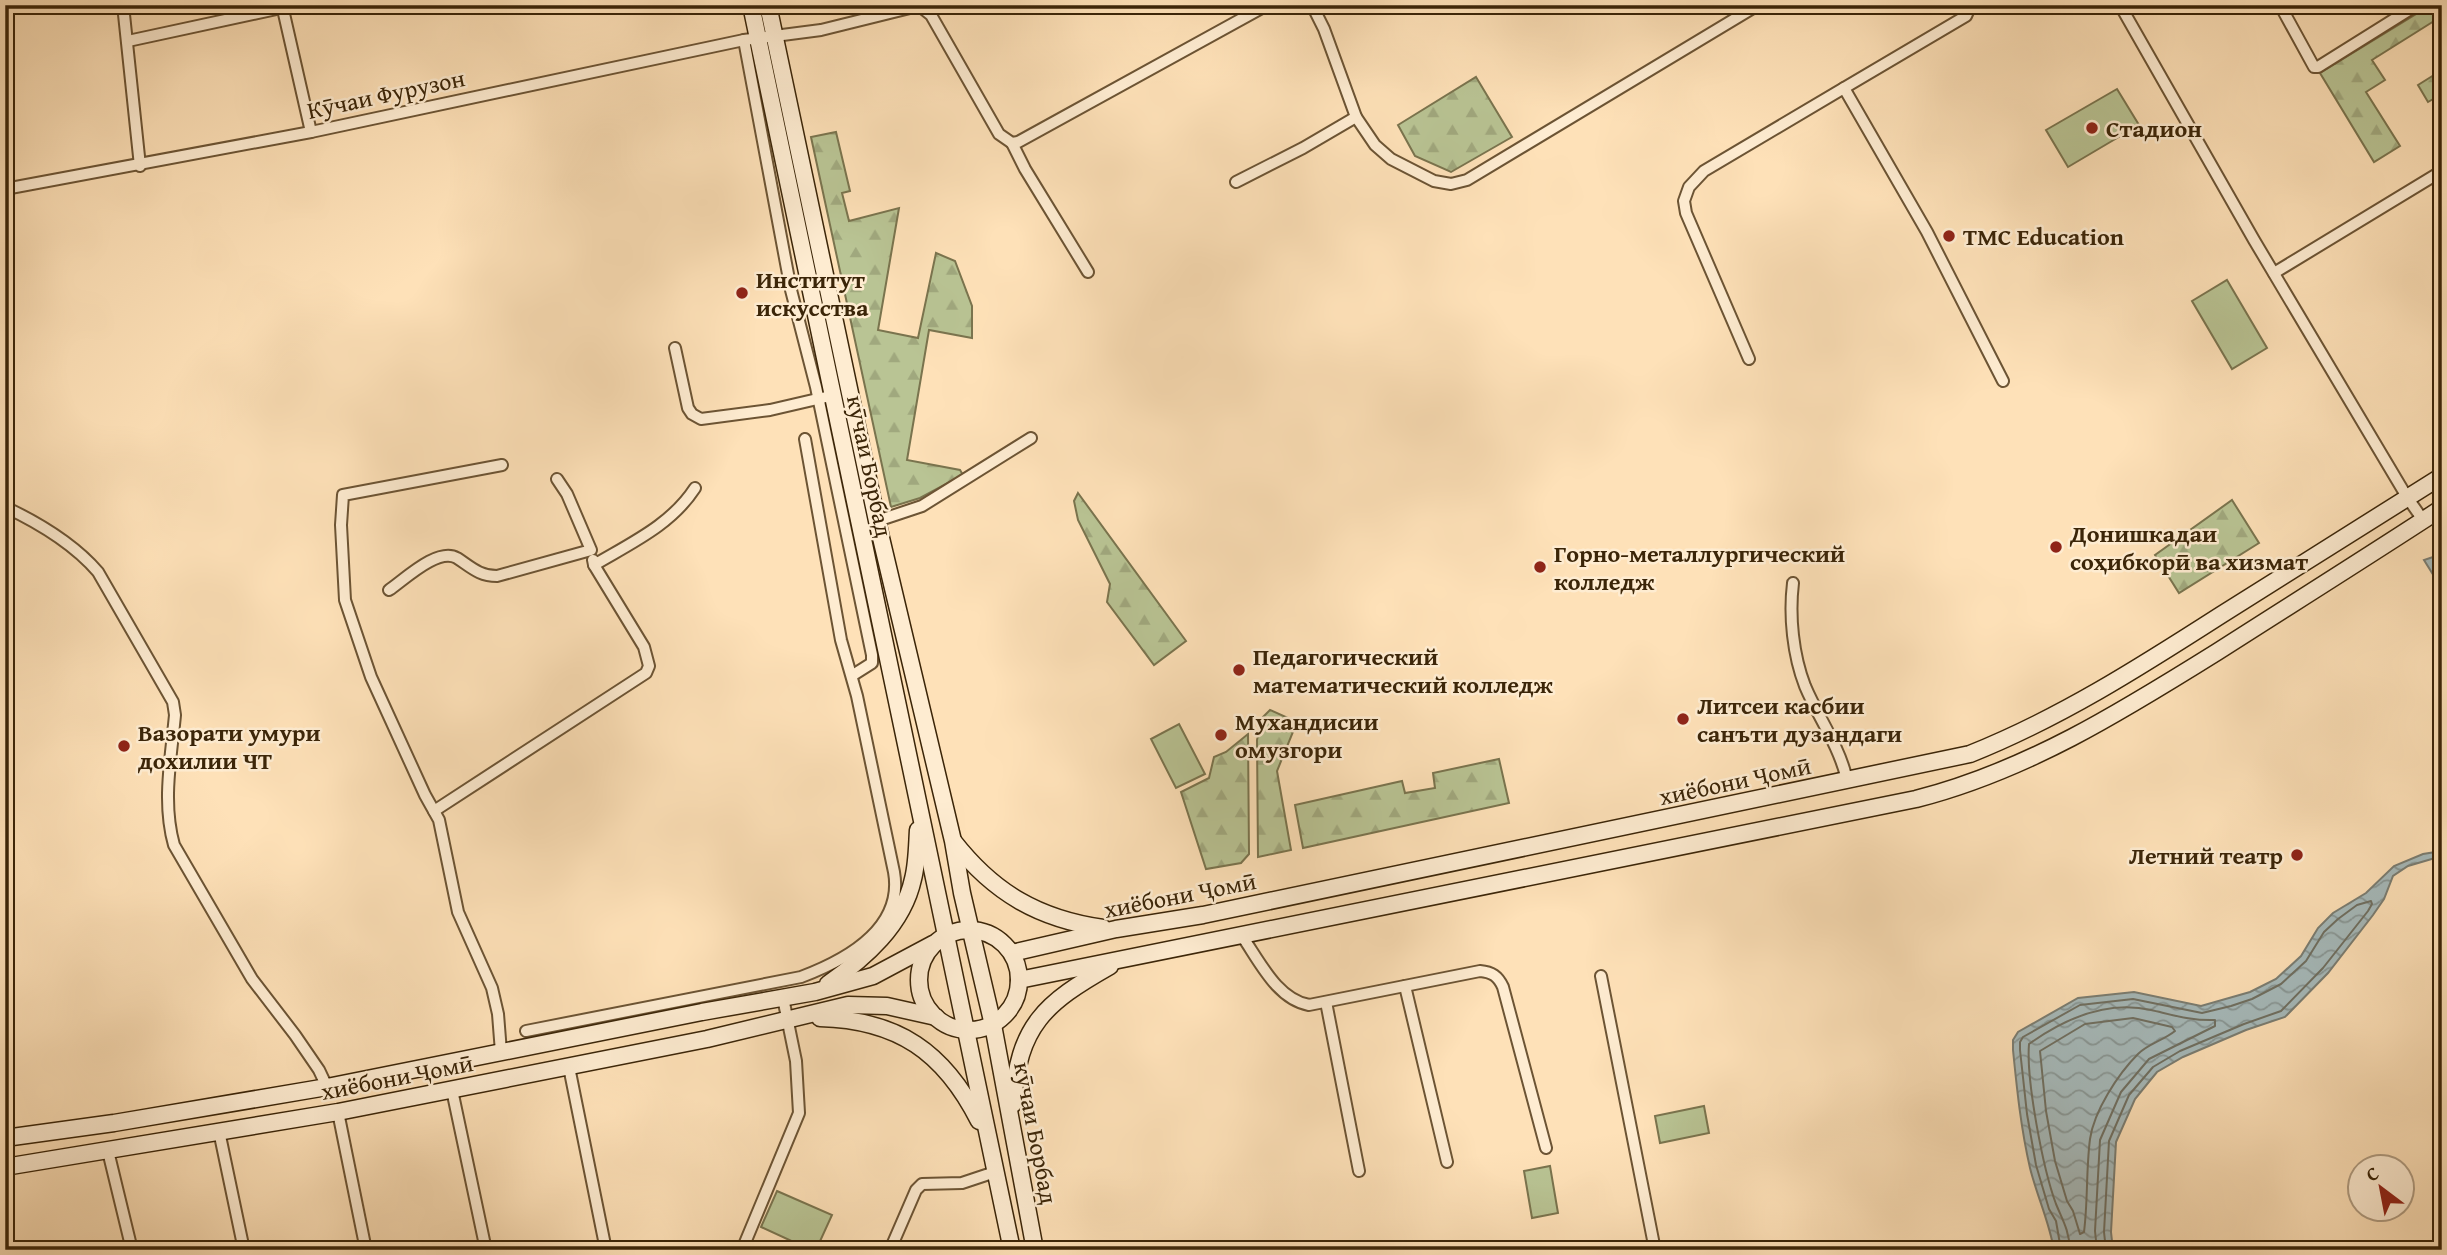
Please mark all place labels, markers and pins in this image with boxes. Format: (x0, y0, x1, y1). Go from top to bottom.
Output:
place label: Стадион (2106, 111, 2202, 146)
marker: Стадион (2084, 120, 2100, 136)
place label: TMC Education (1963, 219, 2124, 254)
marker: TMC Education (1941, 228, 1957, 244)
place label: Институт искусства (756, 262, 869, 325)
marker: Институт искусства (734, 285, 750, 301)
place label: Донишкадаи соҳибкорӣ ва хизмат (2069, 516, 2308, 579)
place label: Горно-металлургический колледж (1554, 536, 1845, 599)
marker: Донишкадаи соҳибкорӣ ва хизмат (2048, 539, 2064, 555)
marker: Горно-металлургический колледж (1532, 559, 1548, 575)
place label: Педагогический математический колледж (1253, 639, 1554, 702)
marker: Педагогический математический колледж (1231, 662, 1247, 678)
place label: Литсеи касбии санъти дузандаги (1697, 688, 1902, 751)
place label: Мухандисии омузгори (1235, 704, 1378, 767)
marker: Литсеи касбии санъти дузандаги (1675, 711, 1691, 727)
place label: Вазорати умури дохилии ЧТ (138, 715, 321, 778)
marker: Мухандисии омузгори (1213, 727, 1229, 743)
marker: Вазорати умури дохилии ЧТ (116, 738, 132, 754)
place label: Летний театр (2129, 838, 2283, 873)
marker: Летний театр (2289, 847, 2305, 863)

